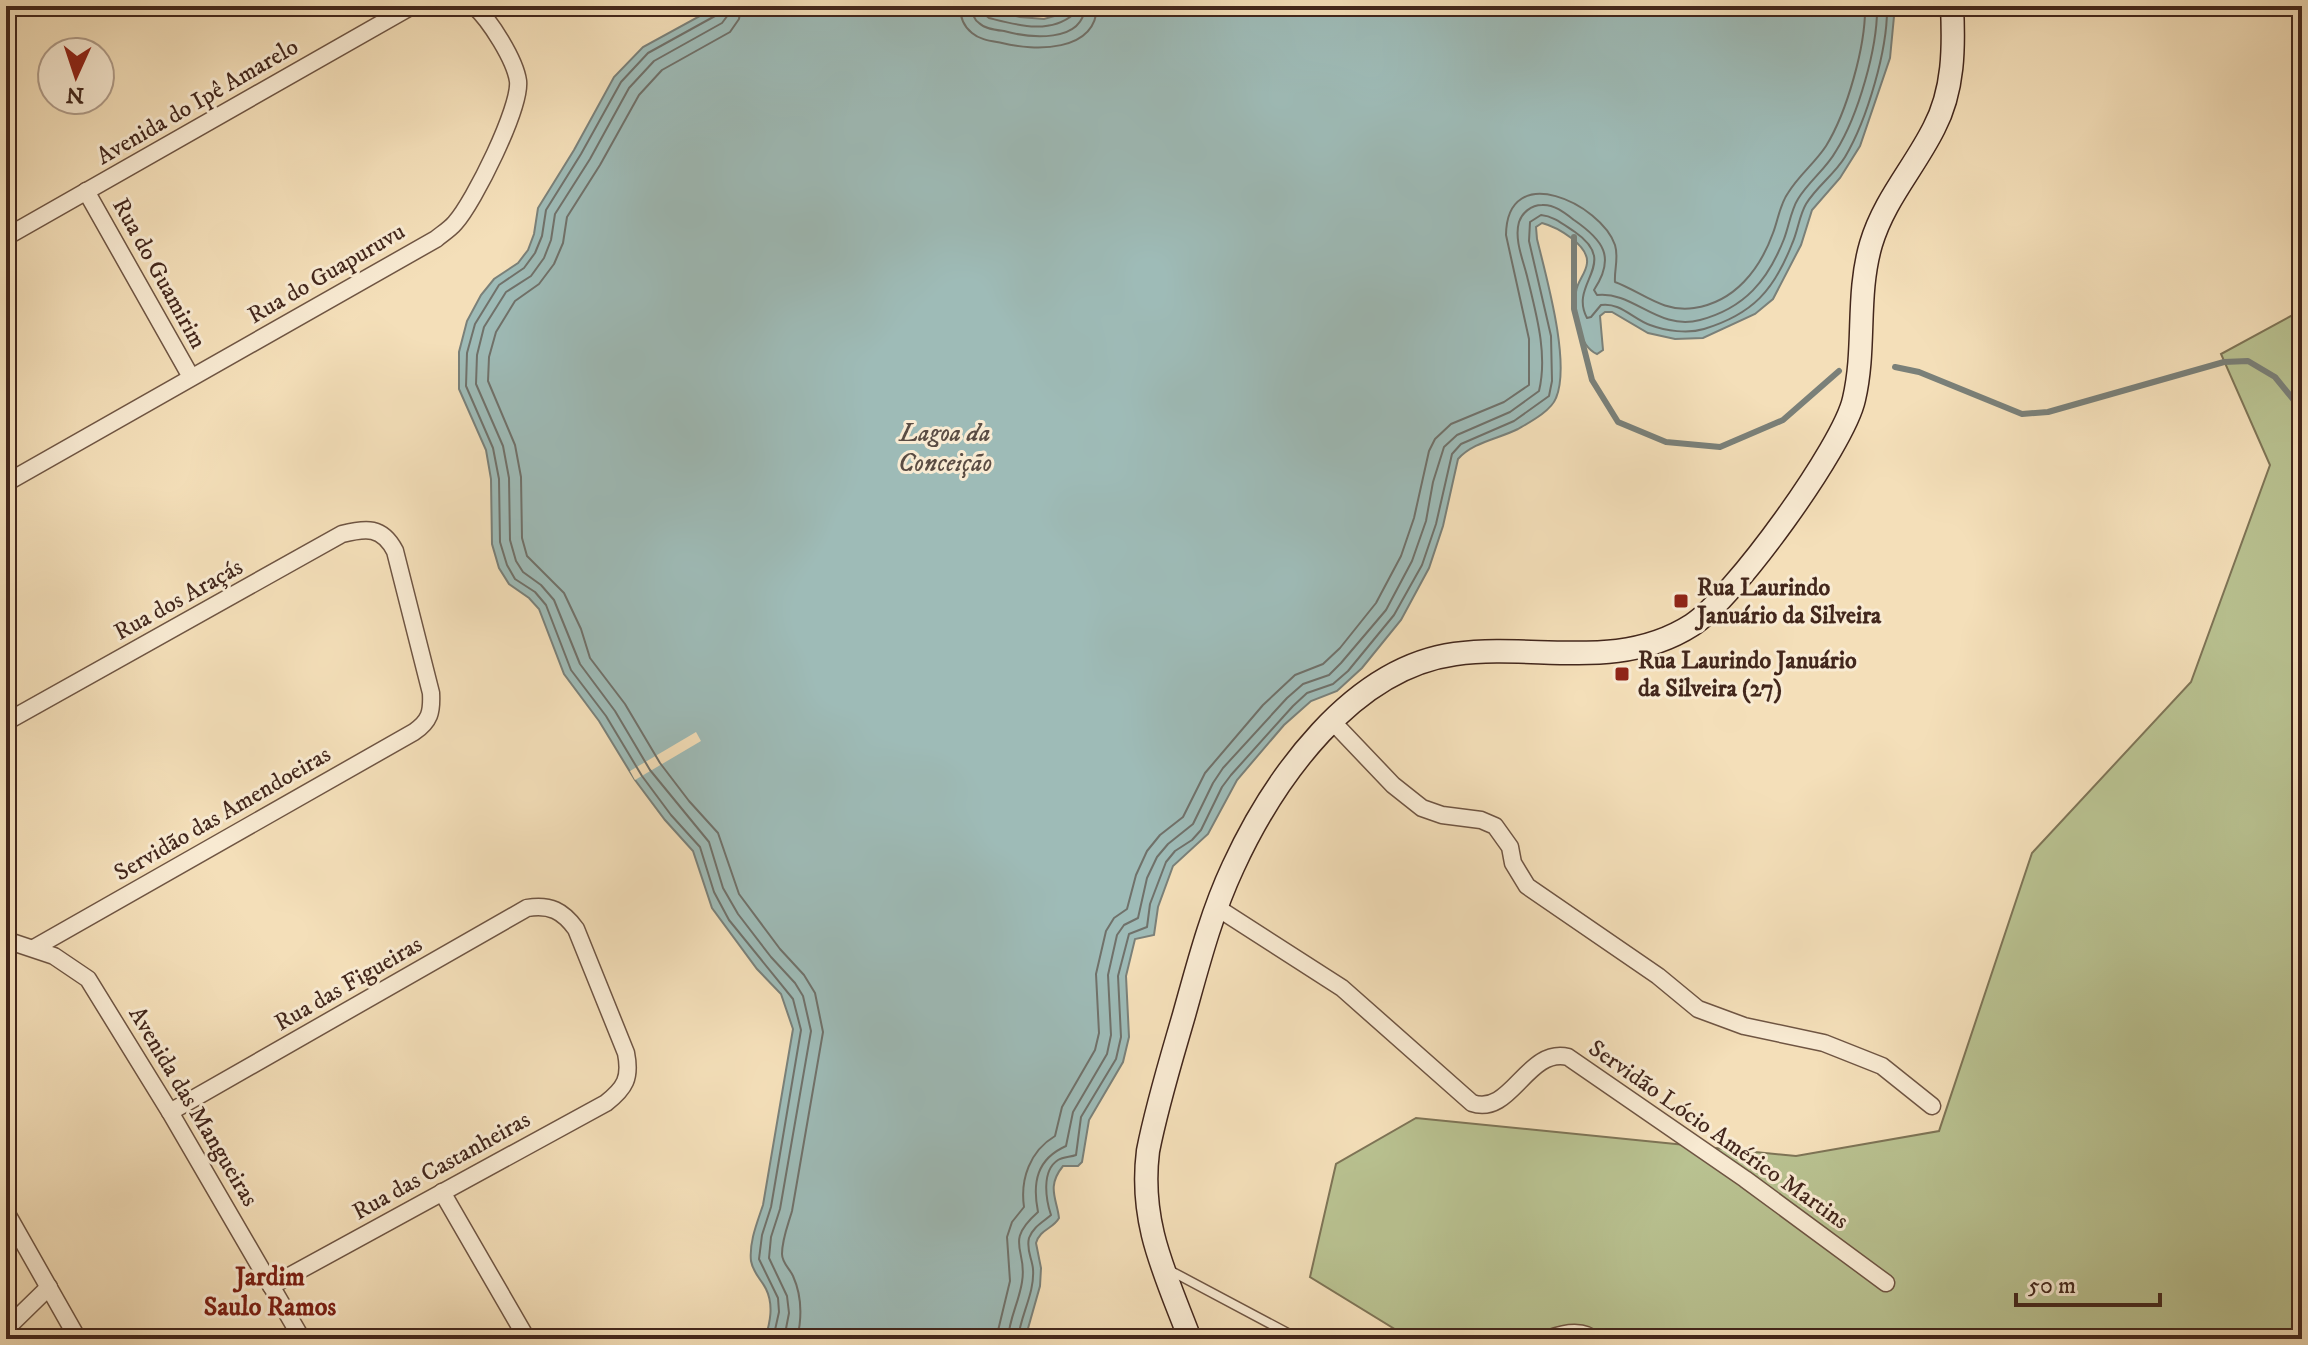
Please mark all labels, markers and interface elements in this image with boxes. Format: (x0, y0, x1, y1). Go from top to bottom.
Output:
street label: Avenida do Ipê Amarelo (91, 32, 304, 172)
north arrow (36, 36, 116, 116)
text: N (65, 81, 85, 108)
street label: Rua do Guamirim (105, 193, 213, 354)
street label: Rua do Guapuruvu (243, 217, 410, 331)
water label: Lagoa da Conceição (898, 417, 992, 480)
street label: Rua dos Araçás (109, 552, 248, 648)
place label: Rua Laurindo Januário da Silveira (1694, 573, 1882, 631)
marker: Rua Laurindo Januário da Silveira (1672, 592, 1690, 610)
place label: Rua Laurindo Januário da Silveira (27) (1638, 646, 1857, 704)
marker: Rua Laurindo Januário da Silveira (27) (1613, 665, 1631, 683)
street label: Servidão das Amendoeiras (109, 740, 336, 888)
street label: Rua das Figueiras (269, 929, 428, 1038)
street label: Avenida das Mangueiras (122, 1001, 265, 1212)
street label: Servidão Lócio Américo Martins (1583, 1033, 1854, 1236)
street label: Rua das Castanheiras (347, 1105, 536, 1227)
scale bar (2016, 1257, 2160, 1307)
district label: Jardim Saulo Ramos (204, 1261, 336, 1324)
text: 50 m (2028, 1271, 2076, 1301)

